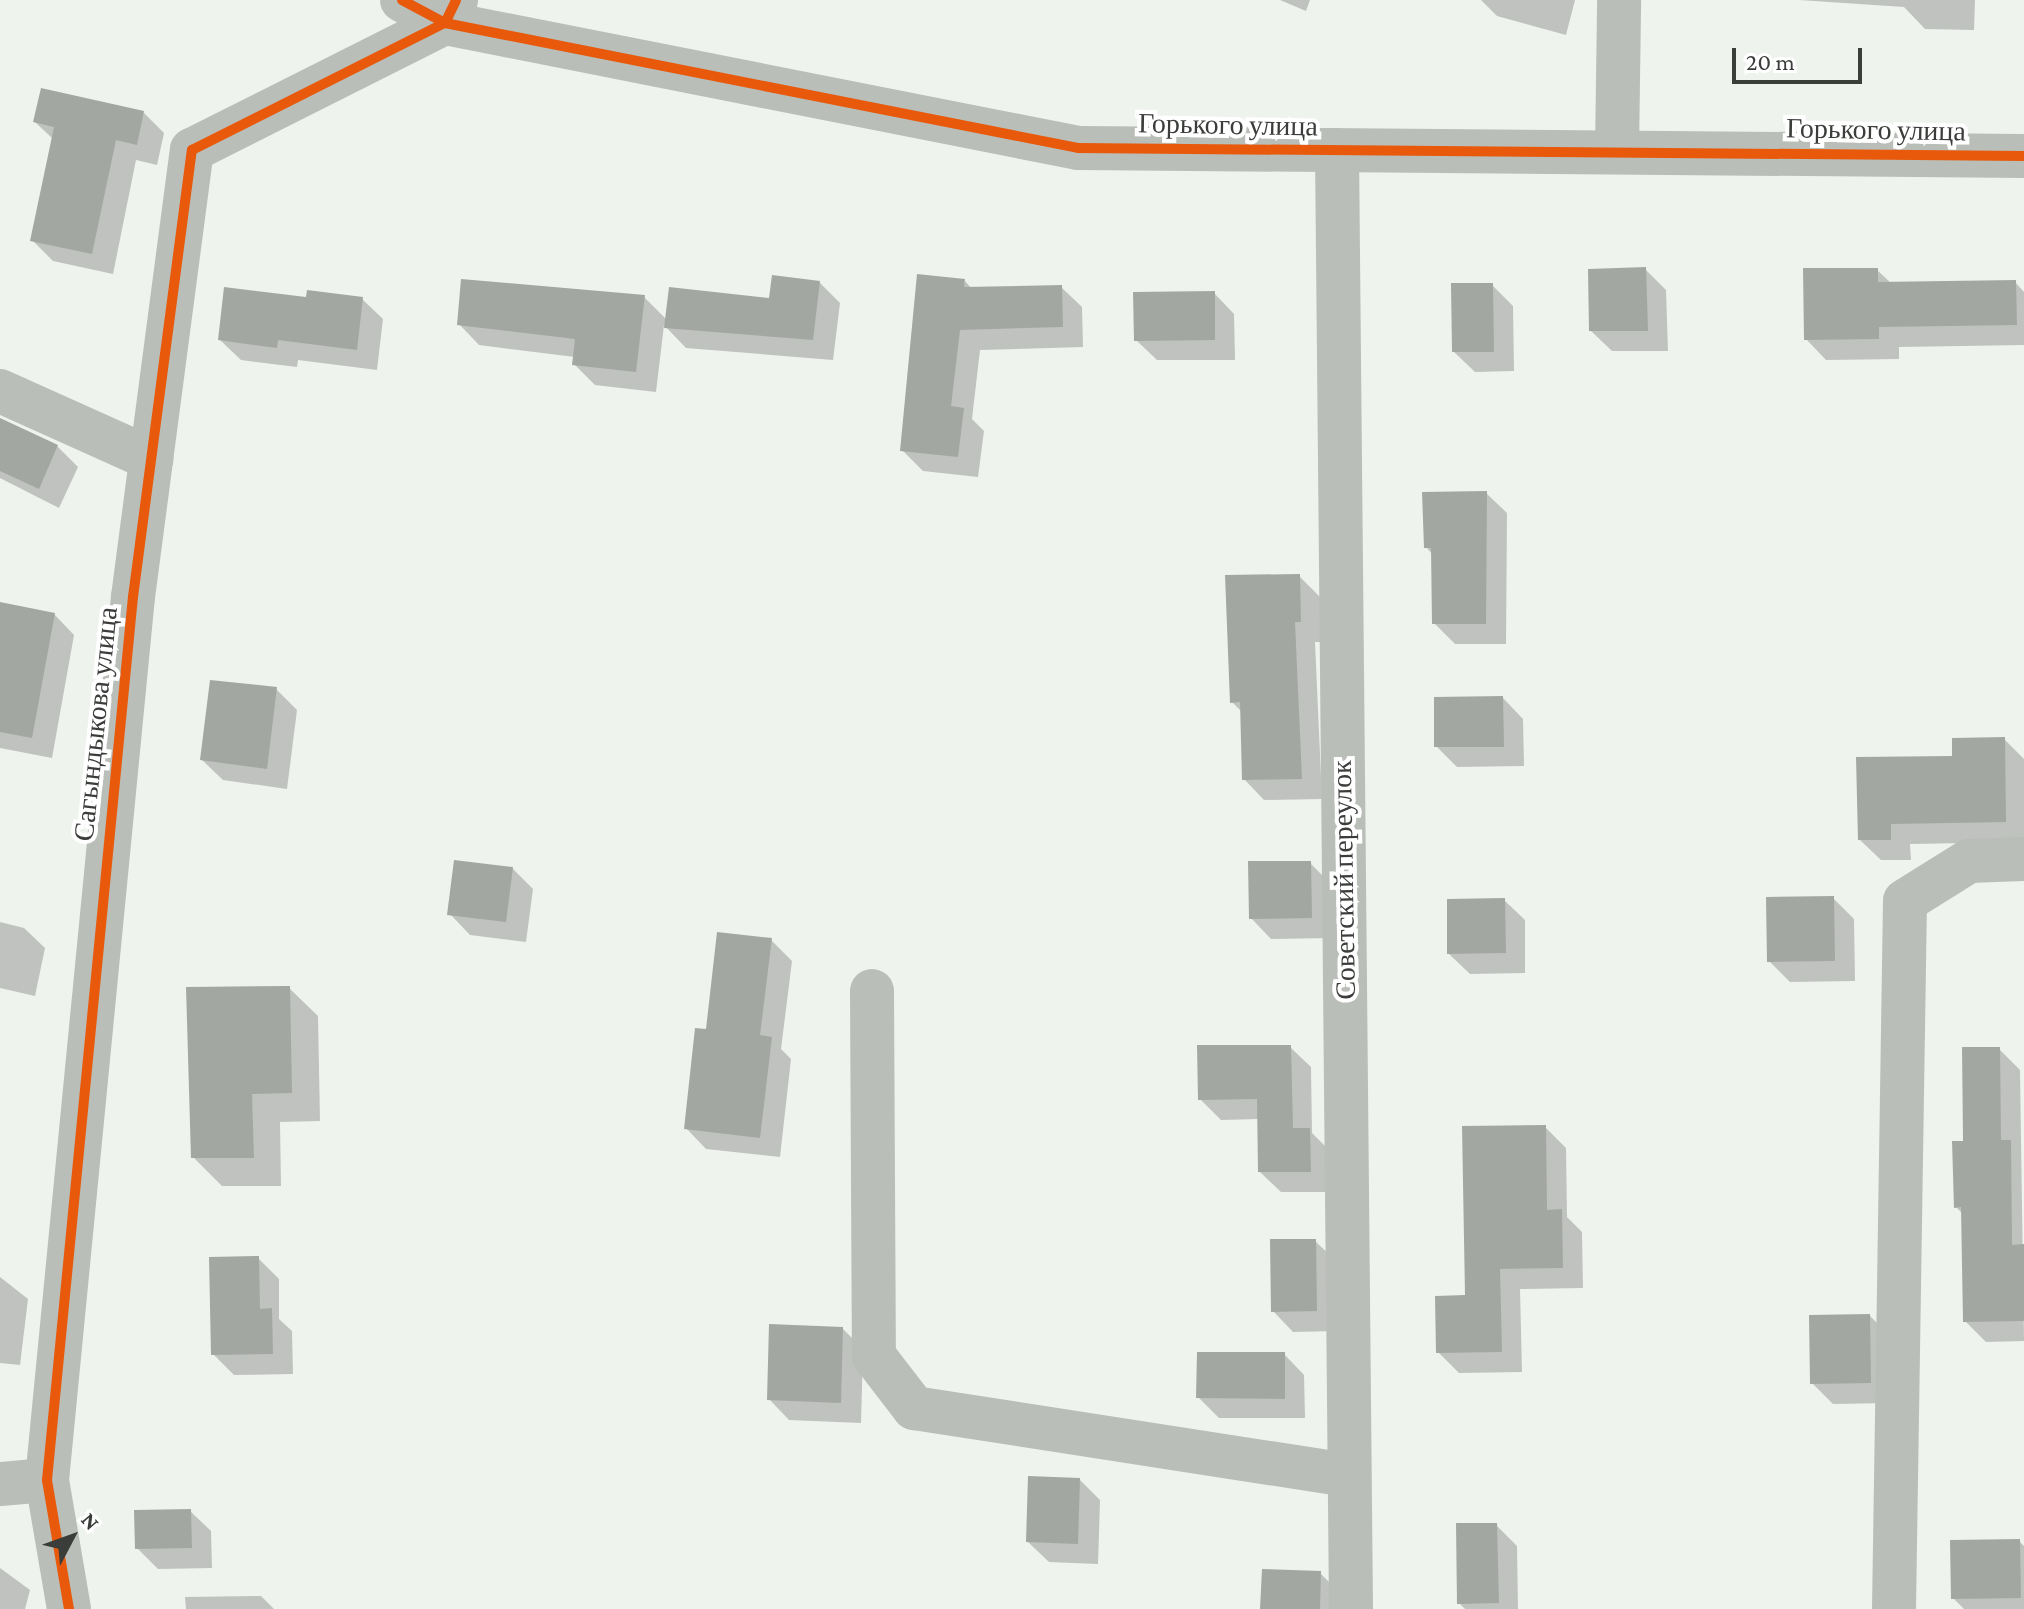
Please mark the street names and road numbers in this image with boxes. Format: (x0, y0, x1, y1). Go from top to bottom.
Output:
street label: Горького улица (1138, 107, 1318, 143)
street label: Горького улица (1786, 112, 1966, 148)
street label: Сагындыкова улица (67, 605, 125, 843)
street label: Советский переулок (1325, 760, 1363, 1000)

